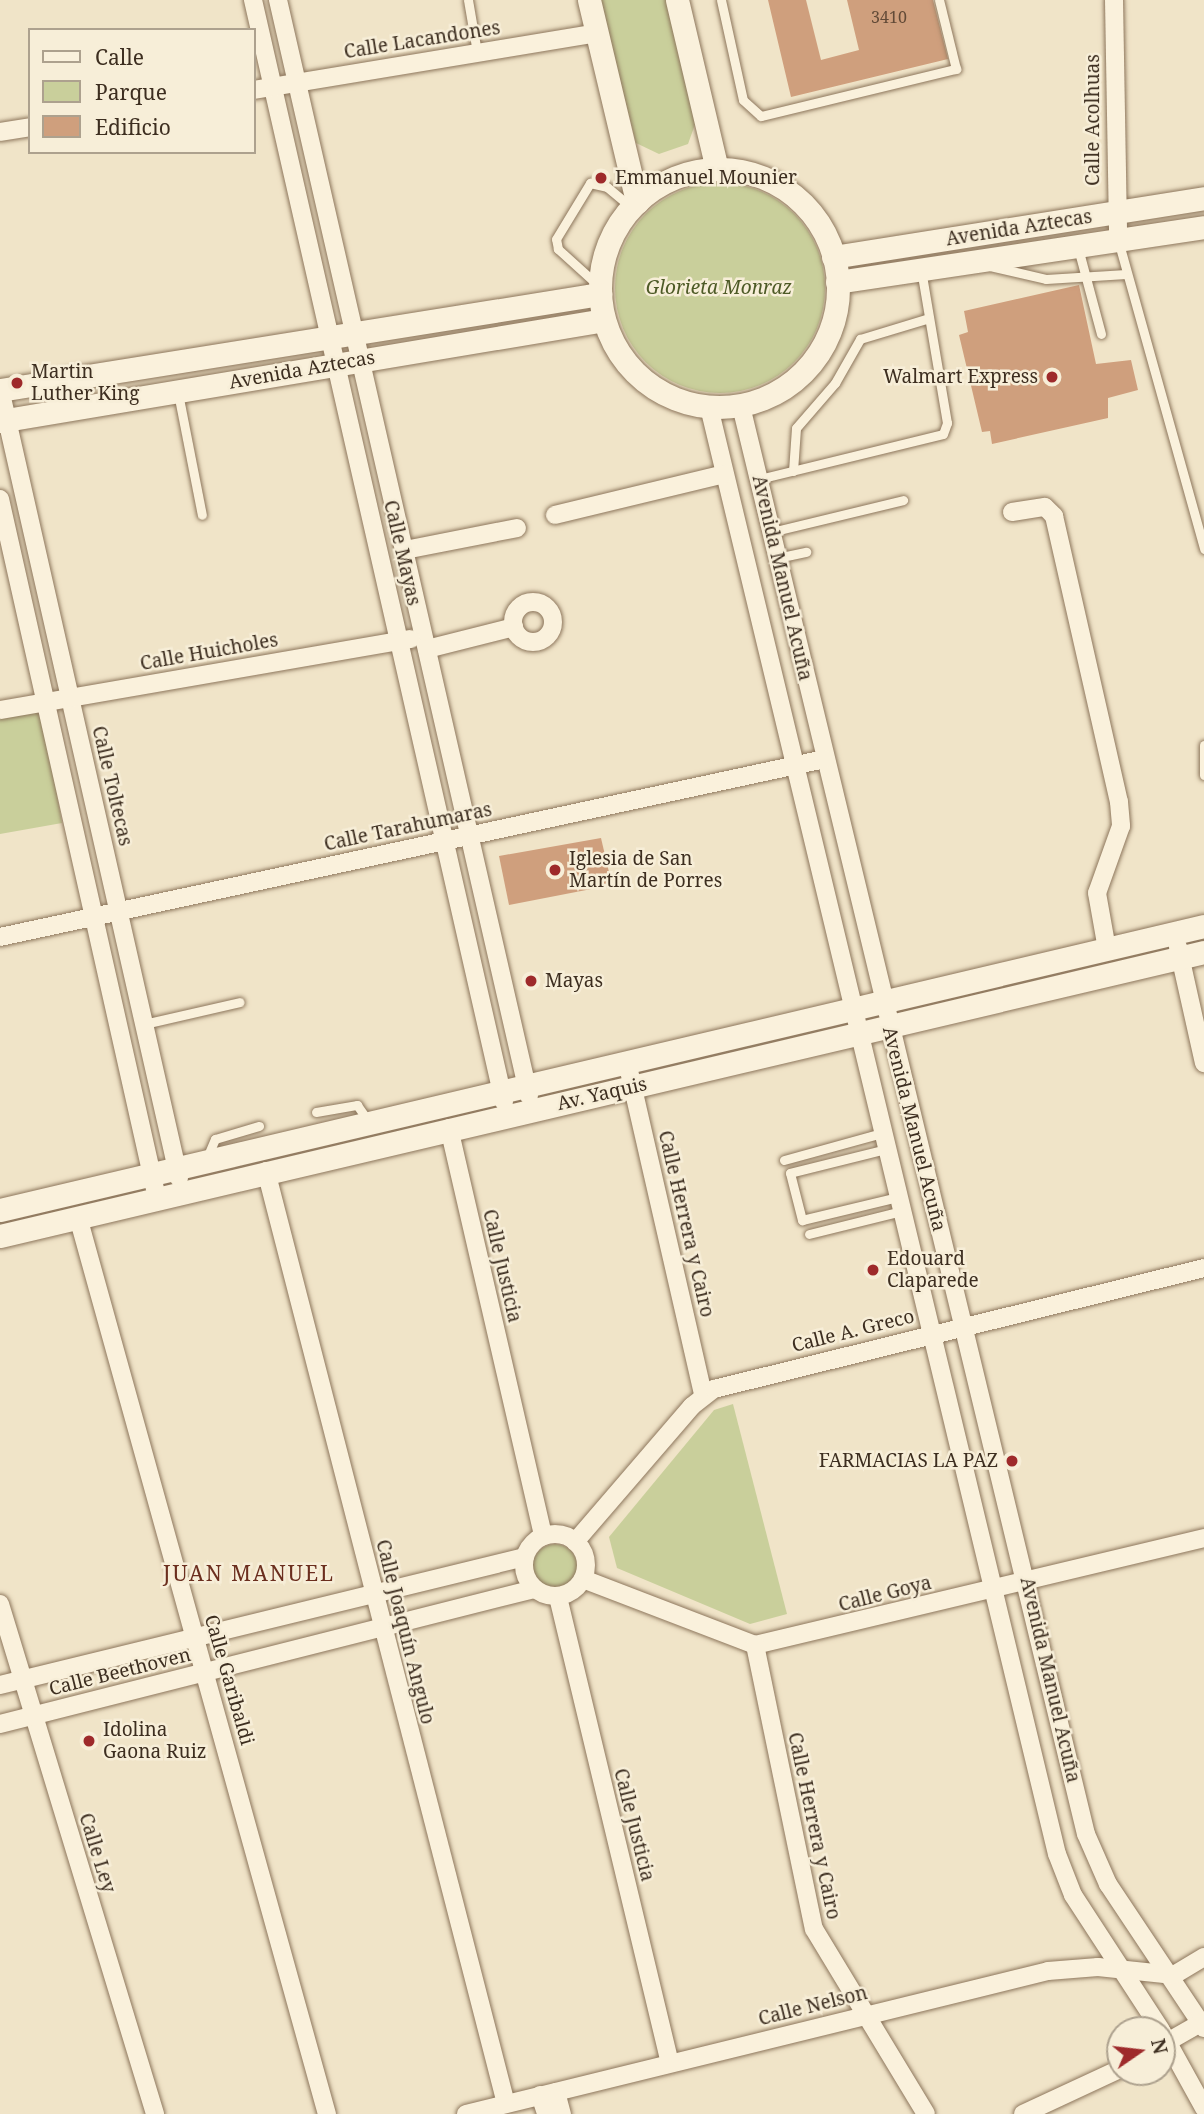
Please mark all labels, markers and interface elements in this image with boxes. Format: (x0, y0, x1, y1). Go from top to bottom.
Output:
house number: 3410 (871, 7, 907, 27)
street label: Calle Lacandones (342, 16, 502, 64)
legend (28, 28, 256, 154)
text: Calle (95, 43, 144, 71)
street label: Calle Acolhuas (1082, 54, 1104, 186)
text: Parque (95, 78, 167, 106)
text: Edificio (95, 113, 171, 141)
place label: Emmanuel Mounier (615, 167, 797, 189)
marker: Emmanuel Mounier (593, 170, 609, 186)
street label: Avenida Aztecas (944, 205, 1094, 251)
park label: Glorieta Monraz (646, 277, 792, 299)
street label: Avenida Aztecas (227, 346, 377, 394)
place label: Martin Luther King (31, 361, 140, 405)
place label: Walmart Express (883, 366, 1038, 388)
marker: Walmart Express (1044, 369, 1060, 385)
marker: Martin Luther King (9, 375, 25, 391)
street label: Avenida Manuel Acuña (747, 473, 817, 683)
street label: Calle Mayas (379, 498, 425, 608)
street label: Calle Huicholes (138, 629, 280, 675)
street label: Calle Toltecas (87, 724, 137, 848)
street label: Calle Tarahumaras (322, 798, 494, 856)
place label: Iglesia de San Martín de Porres (569, 848, 722, 892)
marker: Iglesia de San Martín de Porres (547, 862, 563, 878)
place label: Mayas (545, 970, 603, 992)
marker: Mayas (523, 973, 539, 989)
street label: Avenida Manuel Acuña (878, 1024, 950, 1234)
street label: Av. Yaquis (555, 1073, 649, 1115)
street label: Calle Herrera y Cairo (653, 1128, 719, 1320)
street label: Calle Justicia (478, 1207, 526, 1325)
place label: Edouard Claparede (887, 1248, 979, 1292)
marker: Edouard Claparede (865, 1262, 881, 1278)
street label: Calle A. Greco (789, 1305, 917, 1357)
place label: FARMACIAS LA PAZ (819, 1450, 998, 1472)
marker: FARMACIAS LA PAZ (1004, 1453, 1020, 1469)
street label: Calle Joaquín Angulo (371, 1537, 439, 1727)
district label: JUAN MANUEL (164, 1560, 334, 1586)
street label: Calle Goya (836, 1571, 934, 1617)
street label: Avenida Manuel Acuña (1015, 1575, 1085, 1785)
street label: Calle Garibaldi (199, 1612, 259, 1748)
street label: Calle Beethoven (47, 1643, 193, 1701)
place label: Idolina Gaona Ruiz (103, 1719, 206, 1763)
street label: Calle Herrera y Cairo (783, 1730, 845, 1922)
marker: Idolina Gaona Ruiz (81, 1733, 97, 1749)
street label: Calle Justicia (609, 1766, 659, 1884)
street label: Calle Ley (74, 1810, 120, 1896)
street label: Calle Nelson (756, 1981, 870, 2031)
north arrow (1106, 2016, 1176, 2086)
text: N (1145, 2036, 1174, 2057)

